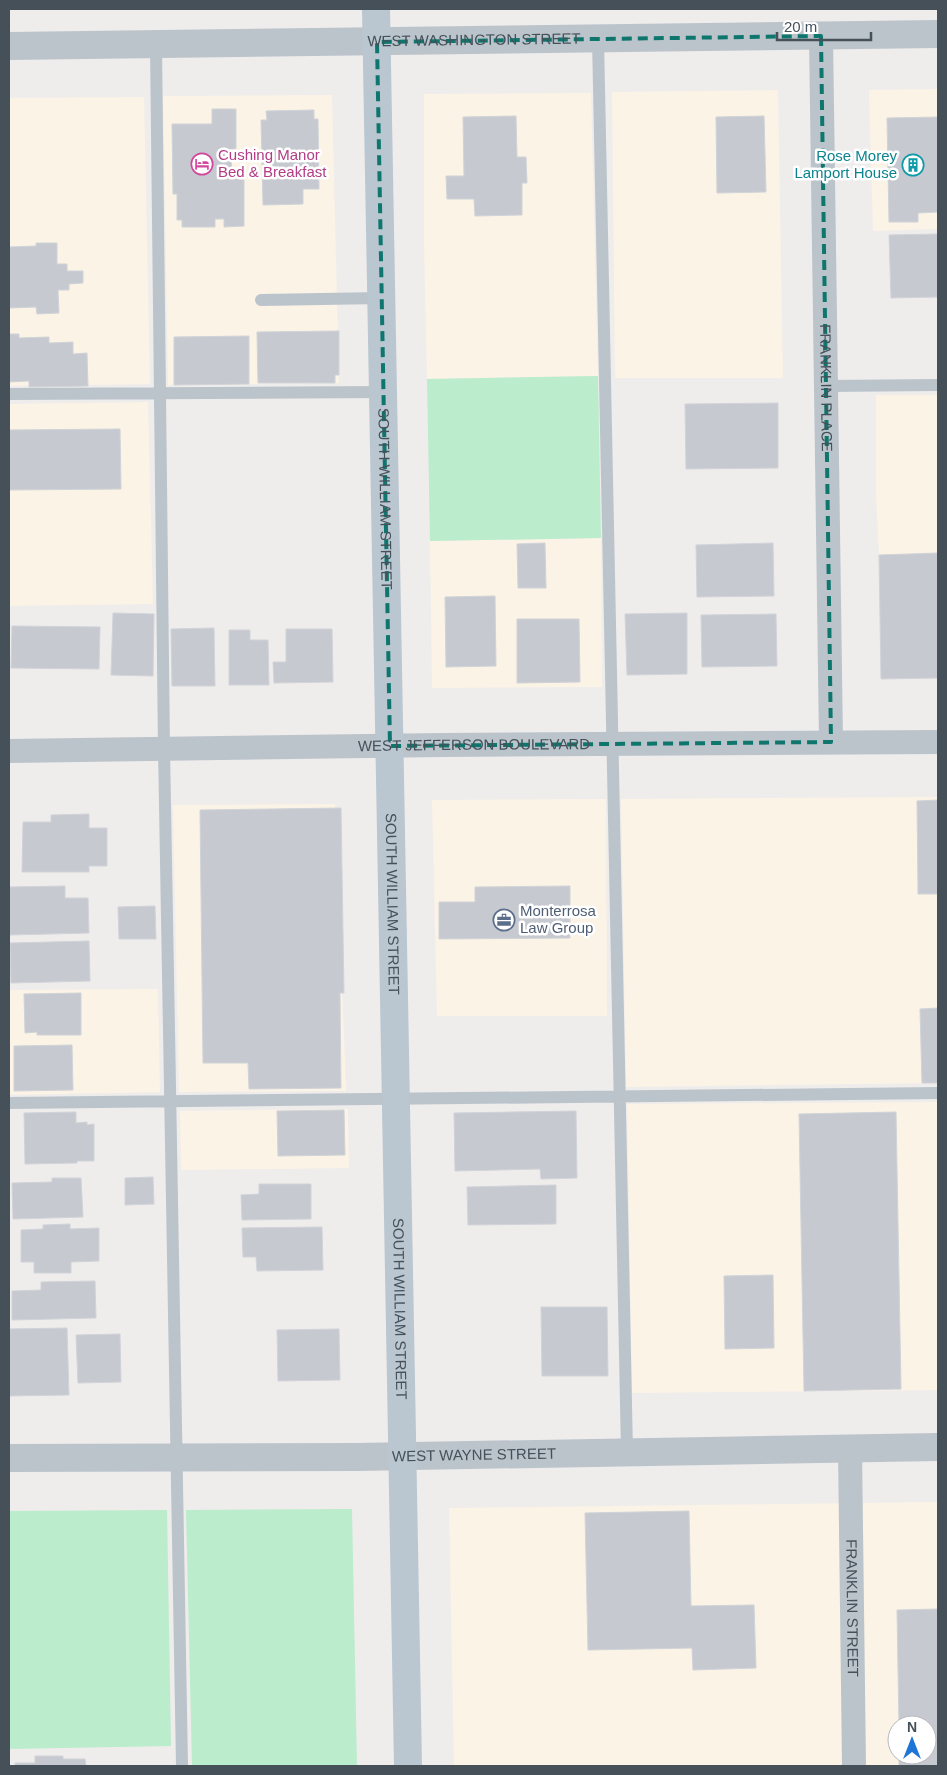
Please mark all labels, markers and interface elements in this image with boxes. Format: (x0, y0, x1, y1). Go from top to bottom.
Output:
scale bar (777, 10, 871, 42)
text: 20 m (784, 18, 817, 35)
street label: WEST WASHINGTON STREET (367, 30, 581, 49)
place label: Cushing Manor Bed & Breakfast (218, 146, 327, 180)
place label: Rose Morey Lamport House (794, 147, 898, 181)
hotel icon: Cushing Manor Bed & Breakfast (190, 152, 214, 176)
building icon: Rose Morey Lamport House (901, 153, 925, 177)
street label: FRANKLIN PLACE (817, 324, 836, 452)
street label: SOUTH WILLIAM STREET (375, 408, 396, 590)
street label: WEST JEFFERSON BOULEVARD (358, 735, 590, 754)
street label: SOUTH WILLIAM STREET (383, 813, 403, 995)
place label: Monterrosa Law Group (520, 902, 597, 936)
office icon: Monterrosa Law Group (492, 908, 516, 932)
street label: SOUTH WILLIAM STREET (390, 1218, 410, 1400)
street label: WEST WAYNE STREET (392, 1445, 556, 1464)
street label: FRANKLIN STREET (843, 1539, 862, 1677)
north arrow (887, 1715, 937, 1765)
text: N (907, 1719, 917, 1735)

